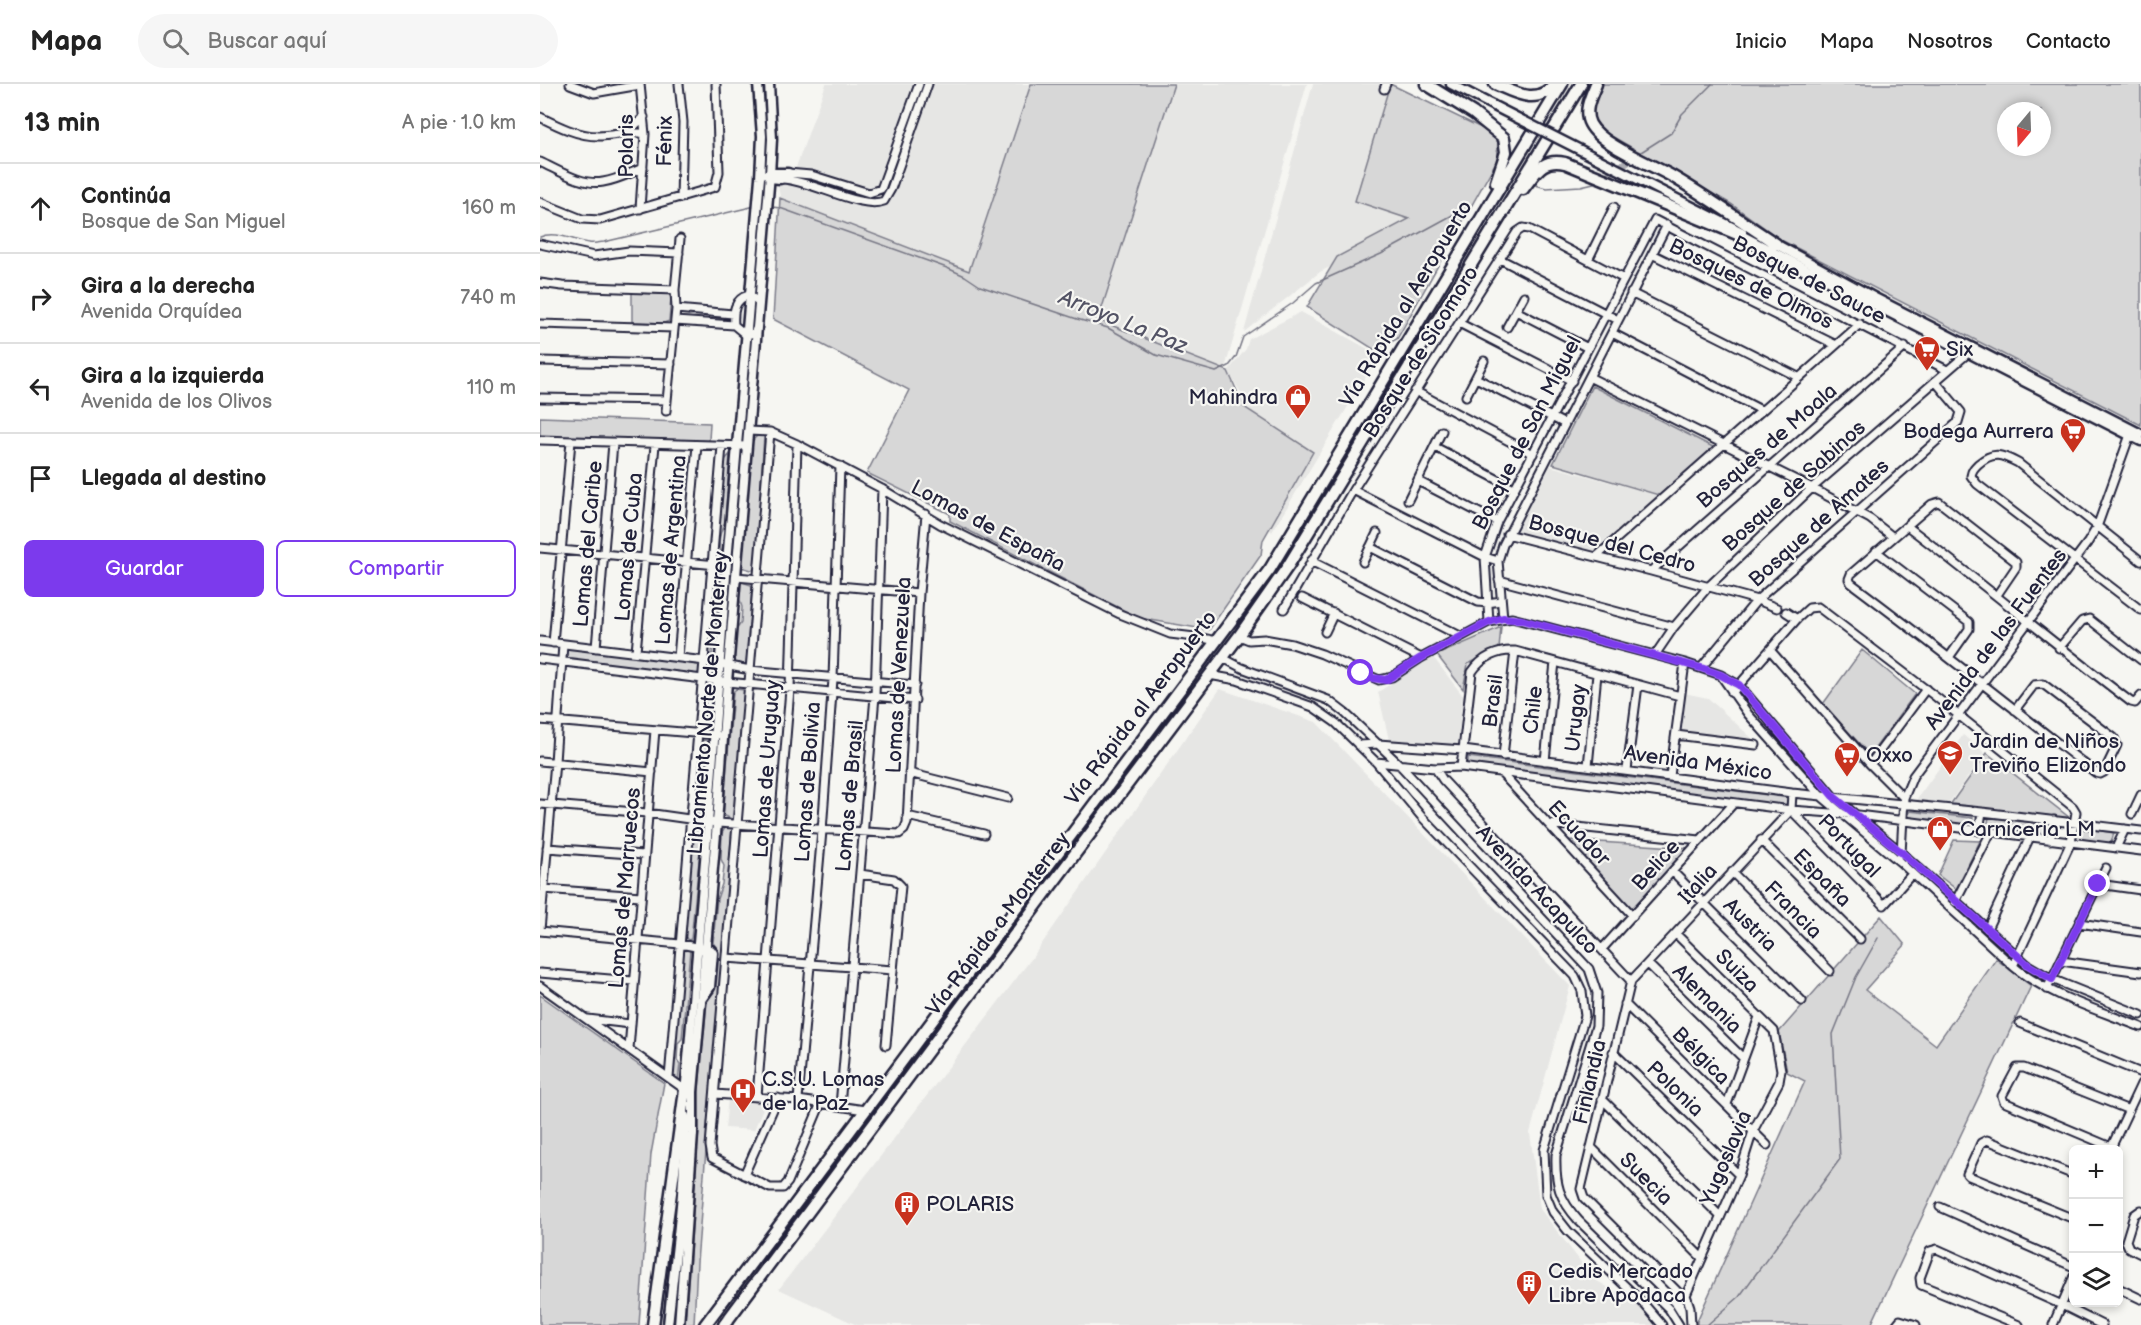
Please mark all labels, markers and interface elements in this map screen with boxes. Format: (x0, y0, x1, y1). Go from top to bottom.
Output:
search box (138, 14, 558, 68)
text: Mapa (30, 25, 102, 58)
icon: search (159, 25, 192, 58)
text: Buscar aquí (207, 28, 326, 55)
text: Inicio (1736, 29, 1787, 54)
text: Mapa (1820, 29, 1874, 54)
text: Nosotros (1907, 29, 1993, 54)
text: Contacto (2026, 29, 2111, 54)
north arrow (1997, 102, 2051, 156)
text: 13 min (24, 108, 100, 139)
text: A pie · 1.0 km (402, 111, 516, 135)
street label: Polaris (614, 114, 639, 178)
street label: Fénix (652, 115, 678, 167)
text: Continúa (81, 183, 171, 210)
icon: ahead (24, 192, 57, 225)
text: 160 m (462, 196, 516, 220)
street label: Vía Rápida al Aeropuerto (1334, 196, 1478, 412)
text: Bosque de San Miguel (81, 210, 285, 234)
street label: Bosque de Sauce (1728, 231, 1890, 329)
street label: Bosques de Olmos (1665, 233, 1837, 335)
street label: Bosque de Sicomoro (1358, 262, 1484, 442)
text: Gira a la derecha (81, 273, 255, 300)
icon: right (24, 282, 57, 315)
water label: Arroyo La Paz (1054, 284, 1192, 360)
text: 740 m (460, 286, 516, 310)
text: Avenida Orquídea (81, 300, 242, 324)
street label: Bosque de San Miguel (1467, 332, 1587, 534)
supermarket icon: Six (1912, 334, 1942, 372)
place label: Six (1946, 337, 1974, 362)
text: Gira a la izquierda (81, 363, 265, 390)
icon: left (24, 372, 57, 405)
text: 110 m (467, 376, 516, 400)
street label: Bosques de Moala (1692, 378, 1842, 514)
shop icon: Mahindra (1283, 382, 1313, 420)
place label: Mahindra (1189, 385, 1278, 410)
text: Avenida de los Olivos (81, 390, 272, 414)
street label: Bosque de Sabinos (1717, 415, 1871, 557)
supermarket icon: Bodega Aurrera (2058, 416, 2088, 454)
place label: Bodega Aurrera (1903, 419, 2054, 444)
street label: Lomas de Argentina (650, 454, 692, 646)
street label: Bosque de Amates (1744, 454, 1894, 592)
street label: Lomas del Caribe (568, 460, 608, 628)
icon: arrive (24, 462, 57, 495)
text: Llegada al destino (81, 465, 266, 492)
street label: Lomas de Cuba (610, 472, 648, 622)
street label: Lomas de España (907, 475, 1069, 577)
street label: Bosque del Cedro (1526, 510, 1698, 578)
button: Guardar (24, 540, 264, 597)
button: Compartir (276, 540, 516, 597)
street label: Avenida de las Fuentes (1920, 543, 2072, 735)
street label: Libramiento Norte de Monterrey (682, 550, 734, 856)
street label: Lomas de Venezuela (881, 576, 917, 774)
street label: Vía Rápida al Aeropuerto (1060, 606, 1222, 810)
route start (1347, 659, 1373, 685)
street label: Brasil (1477, 673, 1509, 729)
street label: Lomas de Uruguay (748, 679, 786, 859)
street label: Urugay (1560, 682, 1592, 753)
street label: Chile (1518, 685, 1548, 735)
street label: Lomas de Bolivia (790, 701, 826, 863)
street label: Lomas de Brasil (831, 719, 869, 873)
place label: Jardin de Niños Treviño Elizondo (1970, 729, 2127, 778)
school or university icon: Jardin de Niños Treviño Elizondo (1935, 738, 1965, 776)
street label: Avenida México (1622, 740, 1774, 786)
supermarket icon: Oxxo (1832, 740, 1862, 778)
place label: Oxxo (1866, 743, 1913, 768)
street label: Lomas de Marruecos (604, 786, 646, 990)
street label: Ecuador (1543, 795, 1616, 871)
street label: Portugal (1813, 809, 1885, 883)
shop icon: Carniceria LM (1925, 814, 1955, 852)
place label: Carniceria LM (1960, 817, 2095, 842)
street label: Avenida Acapulco (1471, 820, 1603, 960)
street label: Vía Rápida a Monterrey (921, 827, 1075, 1021)
street label: Belice (1627, 834, 1685, 896)
street label: España (1788, 844, 1856, 912)
street label: Italia (1673, 859, 1723, 909)
route end (2084, 870, 2110, 896)
street label: Francia (1759, 876, 1827, 944)
street label: Austria (1718, 893, 1782, 957)
street label: Suiza (1710, 944, 1764, 998)
street label: Alemania (1667, 959, 1747, 1039)
street label: Bélgica (1667, 1022, 1735, 1090)
street label: Finlandia (1568, 1037, 1612, 1127)
street label: Polonia (1641, 1056, 1709, 1122)
place label: C.S.U. Lomas de la Paz (762, 1067, 884, 1116)
hospital icon: C.S.U. Lomas de la Paz (728, 1076, 758, 1114)
street label: Yugoslavia (1694, 1107, 1757, 1210)
map controls (2069, 1145, 2123, 1307)
button: + (2069, 1145, 2123, 1199)
street label: Suecia (1614, 1147, 1678, 1211)
building icon: POLARIS (892, 1189, 922, 1227)
place label: POLARIS (926, 1192, 1014, 1217)
button: − (2069, 1199, 2123, 1253)
button: layers (2069, 1253, 2123, 1307)
place label: Cedis Mercado Libre Apodaca (1548, 1259, 1693, 1308)
building icon: Cedis Mercado Libre Apodaca (1514, 1268, 1544, 1306)

